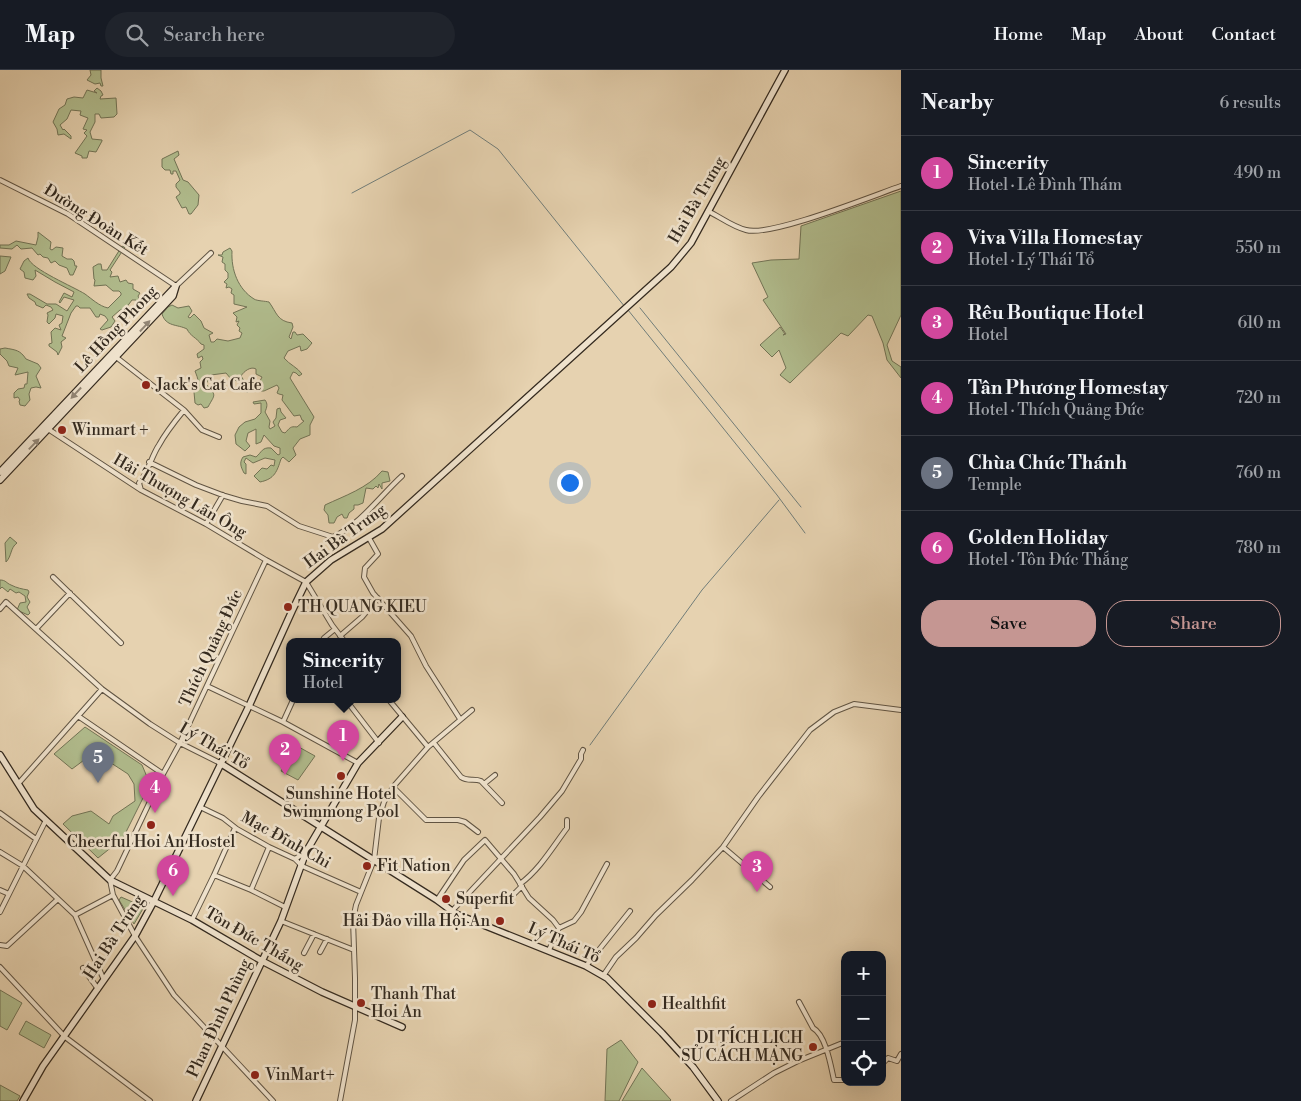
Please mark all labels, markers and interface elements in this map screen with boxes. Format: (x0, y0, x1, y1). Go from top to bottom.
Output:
search box (105, 12, 455, 57)
text: Map (25, 20, 75, 50)
icon: search (123, 21, 151, 49)
text: Search here (163, 23, 265, 47)
text: Home (994, 23, 1043, 46)
text: Map (1071, 23, 1107, 46)
text: About (1135, 23, 1184, 46)
text: Contact (1212, 23, 1276, 46)
text: Nearby (921, 90, 994, 116)
text: 6 results (1220, 93, 1281, 113)
text: Sincerity (968, 151, 1049, 175)
street label: Hai Bà Trưng (664, 152, 730, 247)
text: 1 (933, 163, 941, 183)
text: 490 m (1234, 163, 1281, 183)
text: Hotel · Lê Đình Thám (968, 175, 1122, 195)
street label: Đường Đoàn Kết (40, 180, 152, 260)
text: Viva Villa Homestay (968, 226, 1142, 250)
text: 2 (932, 238, 942, 258)
text: 550 m (1235, 238, 1281, 258)
text: Hotel · Lý Thái Tổ (968, 250, 1095, 270)
street label: Lê Hồng Phong (70, 281, 162, 377)
text: Rêu Boutique Hotel (968, 301, 1144, 325)
text: 3 (932, 313, 942, 333)
text: 610 m (1237, 313, 1281, 333)
one-way arrow (139, 320, 151, 332)
text: Hotel (968, 325, 1008, 345)
place label: Jack's Cat Cafe (155, 375, 262, 395)
text: Tân Phương Homestay (968, 376, 1169, 400)
marker: Jack's Cat Cafe (140, 379, 152, 391)
one-way arrow (70, 386, 82, 398)
text: 4 (932, 388, 942, 408)
text: 720 m (1236, 388, 1281, 408)
text: Hotel · Thích Quảng Đức (968, 400, 1144, 420)
place label: Winmart + (71, 420, 148, 440)
marker: Winmart + (56, 424, 68, 436)
one-way arrow (28, 439, 40, 451)
street label: Hải Thượng Lãn Ông (110, 448, 252, 543)
text: Chùa Chúc Thánh (968, 451, 1127, 475)
text: 5 (932, 463, 942, 483)
text: 760 m (1236, 463, 1281, 483)
your location (557, 470, 583, 496)
text: Temple (968, 475, 1022, 495)
street label: Hai Bà Trưng (300, 499, 391, 573)
text: Golden Holiday (968, 526, 1108, 550)
text: 6 (932, 538, 942, 558)
text: 780 m (1236, 538, 1281, 558)
text: Hotel · Tôn Đức Thắng (968, 550, 1128, 570)
street label: Thích Quảng Đức (175, 586, 247, 710)
place label: TH QUANG KIEU (298, 597, 427, 617)
button: Save (921, 600, 1096, 647)
button: Share (1106, 600, 1281, 647)
marker: TH QUANG KIEU (282, 601, 294, 613)
popup (286, 638, 401, 703)
text: Sincerity (303, 649, 384, 673)
text: Hotel (303, 673, 343, 693)
street label: Lý Thái Tổ (176, 718, 252, 774)
pin: 1 (327, 720, 359, 761)
pin: 2 (269, 734, 301, 775)
pin: 5 (82, 742, 114, 783)
marker: Sunshine Hotel Swimmong Pool (335, 770, 347, 782)
pin: 4 (139, 772, 171, 813)
place label: Sunshine Hotel Swimmong Pool (283, 784, 399, 822)
street label: Mạc Đĩnh Chi (238, 807, 334, 873)
marker: Cheerful Hoi An Hostel (145, 819, 157, 831)
place label: Cheerful Hoi An Hostel (67, 832, 235, 852)
pin: 3 (741, 851, 773, 892)
pin: 6 (157, 855, 189, 896)
place label: Fit Nation (377, 856, 451, 876)
marker: Fit Nation (361, 860, 373, 872)
place label: Superfit (456, 889, 515, 909)
street label: Hai Bà Trưng (79, 890, 149, 983)
marker: Superfit (440, 893, 452, 905)
street label: Tôn Đức Thắng (201, 903, 308, 976)
place label: Hải Đảo villa Hội An (343, 911, 490, 931)
marker: Hải Đảo villa Hội An (494, 915, 506, 927)
street label: Lý Thái Tổ (525, 918, 603, 968)
map controls (841, 951, 886, 1086)
button: + (841, 951, 886, 996)
street label: Phan Đình Phùng (183, 955, 256, 1081)
place label: Thanh That Hoi An (371, 984, 457, 1022)
place label: Healthfit (662, 994, 727, 1014)
button: − (841, 996, 886, 1041)
marker: Thanh That Hoi An (355, 997, 367, 1009)
marker: Healthfit (646, 998, 658, 1010)
place label: DI TÍCH LỊCH SỬ CÁCH MẠNG (681, 1026, 803, 1066)
marker: DI TÍCH LỊCH SỬ CÁCH MẠNG (807, 1041, 819, 1053)
button: locate (841, 1041, 886, 1086)
place label: VinMart+ (264, 1065, 335, 1085)
marker: VinMart+ (249, 1069, 261, 1081)

